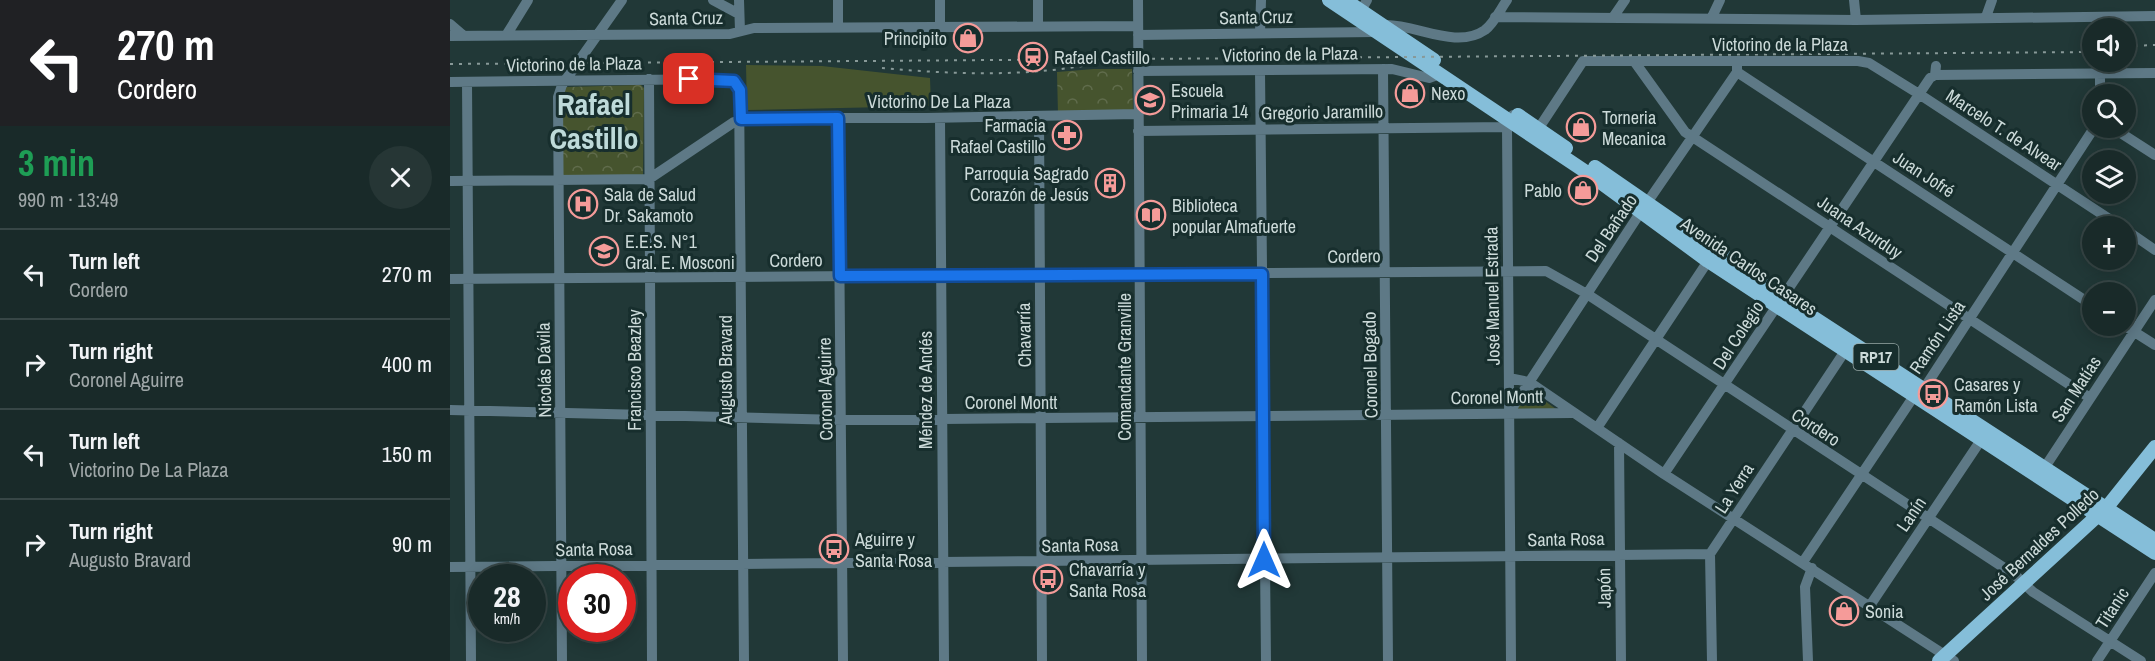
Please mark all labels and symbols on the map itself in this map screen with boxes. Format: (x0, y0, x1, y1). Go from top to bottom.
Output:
street label: Santa Cruz (1219, 4, 1293, 30)
street label: Santa Cruz (649, 5, 723, 31)
shop icon: Principito (952, 22, 984, 54)
place label: Principito (884, 26, 947, 51)
street label: Victorino de la Plaza (1712, 32, 1848, 57)
street label: Victorino de la Plaza (1222, 40, 1358, 68)
station icon: Rafael Castillo (1017, 41, 1049, 73)
place label: Rafael Castillo (1054, 45, 1150, 70)
street label: Victorino de la Plaza (506, 50, 642, 78)
pin (663, 53, 714, 104)
shop icon: Nexo (1394, 77, 1426, 109)
place label: Escuela Primaria 14 (1171, 78, 1248, 124)
place label: Nexo (1431, 81, 1465, 106)
street label: Marcelo T. de Alvear (1941, 83, 2067, 177)
district label: Rafael Castillo (550, 84, 638, 158)
school or university icon: Escuela Primaria 14 (1134, 84, 1166, 116)
street label: Victorino De La Plaza (867, 89, 1011, 114)
street label: Gregorio Jaramillo (1261, 98, 1383, 126)
place label: Torneria Mecanica (1602, 105, 1666, 151)
shop icon: Torneria Mecanica (1565, 111, 1597, 143)
place label: Farmacia Rafael Castillo (950, 113, 1046, 159)
pharmacy icon: Farmacia Rafael Castillo (1051, 119, 1083, 151)
street label: Juan Jofré (1888, 145, 1960, 203)
place label: Parroquia Sagrado Corazón de Jesús (964, 161, 1089, 207)
building icon: Parroquia Sagrado Corazón de Jesús (1094, 167, 1126, 199)
shop icon: Pablo (1567, 174, 1599, 206)
place label: Pablo (1524, 178, 1562, 203)
place label: Sala de Salud Dr. Sakamoto (604, 182, 696, 228)
hospital icon: Sala de Salud Dr. Sakamoto (567, 188, 599, 220)
street label: Del Bañado (1579, 189, 1643, 267)
street label: Juana Azurduy (1813, 189, 1908, 265)
place label: Biblioteca popular Almafuerte (1172, 193, 1296, 239)
library icon: Biblioteca popular Almafuerte (1135, 199, 1167, 231)
street label: Avenida Carlos Casares (1675, 210, 1822, 321)
street label: José Manuel Estrada (1478, 226, 1506, 366)
place label: E.E.S. N°1 Gral. E. Mosconi (625, 229, 735, 275)
school or university icon: E.E.S. N°1 Gral. E. Mosconi (588, 235, 620, 267)
street label: Cordero (1327, 243, 1381, 269)
street label: Cordero (769, 247, 823, 273)
street label: Comandante Granville (1112, 293, 1137, 441)
street label: Ramón Lista (1903, 295, 1971, 379)
street label: Del Colegio (1707, 296, 1769, 374)
street label: Chavarría (1011, 302, 1037, 368)
street label: Francisco Beazley (622, 309, 647, 431)
street label: Coronel Bogado (1357, 311, 1383, 419)
street label: Augusto Bravard (713, 315, 738, 426)
street label: Nicolás Dávila (531, 322, 557, 418)
street label: Méndez de Andés (913, 331, 938, 449)
street label: Coronel Aguirre (812, 337, 838, 441)
road number: RP17 (1854, 344, 1898, 370)
street label: San Matías (2045, 351, 2107, 427)
place label: Casares y Ramón Lista (1954, 372, 2038, 418)
bus stop icon: Casares y Ramón Lista (1917, 378, 1949, 410)
street label: Coronel Montt (1450, 384, 1544, 410)
street label: Coronel Montt (965, 390, 1057, 415)
street label: Cordero (1787, 402, 1845, 452)
street label: La Yerra (1708, 458, 1760, 518)
street label: José Bernaldes Polledo (1974, 482, 2104, 606)
street label: Lanín (1890, 492, 1932, 536)
street label: Santa Rosa (1527, 526, 1605, 552)
place label: Aguirre y Santa Rosa (854, 527, 932, 573)
position arrow (1232, 528, 1296, 592)
street label: Santa Rosa (1041, 532, 1119, 558)
bus stop icon: Aguirre y Santa Rosa (818, 533, 850, 565)
street label: Santa Rosa (555, 536, 633, 562)
place label: Chavarría y Santa Rosa (1069, 557, 1146, 603)
bus stop icon: Chavarría y Santa Rosa (1032, 563, 1064, 595)
speed limit sign: 30 (558, 564, 636, 642)
street label: Japón (1591, 568, 1617, 608)
street label: Titanic (2089, 582, 2135, 634)
shop icon: Sonia (1828, 595, 1860, 627)
place label: Sonia (1865, 599, 1904, 624)

